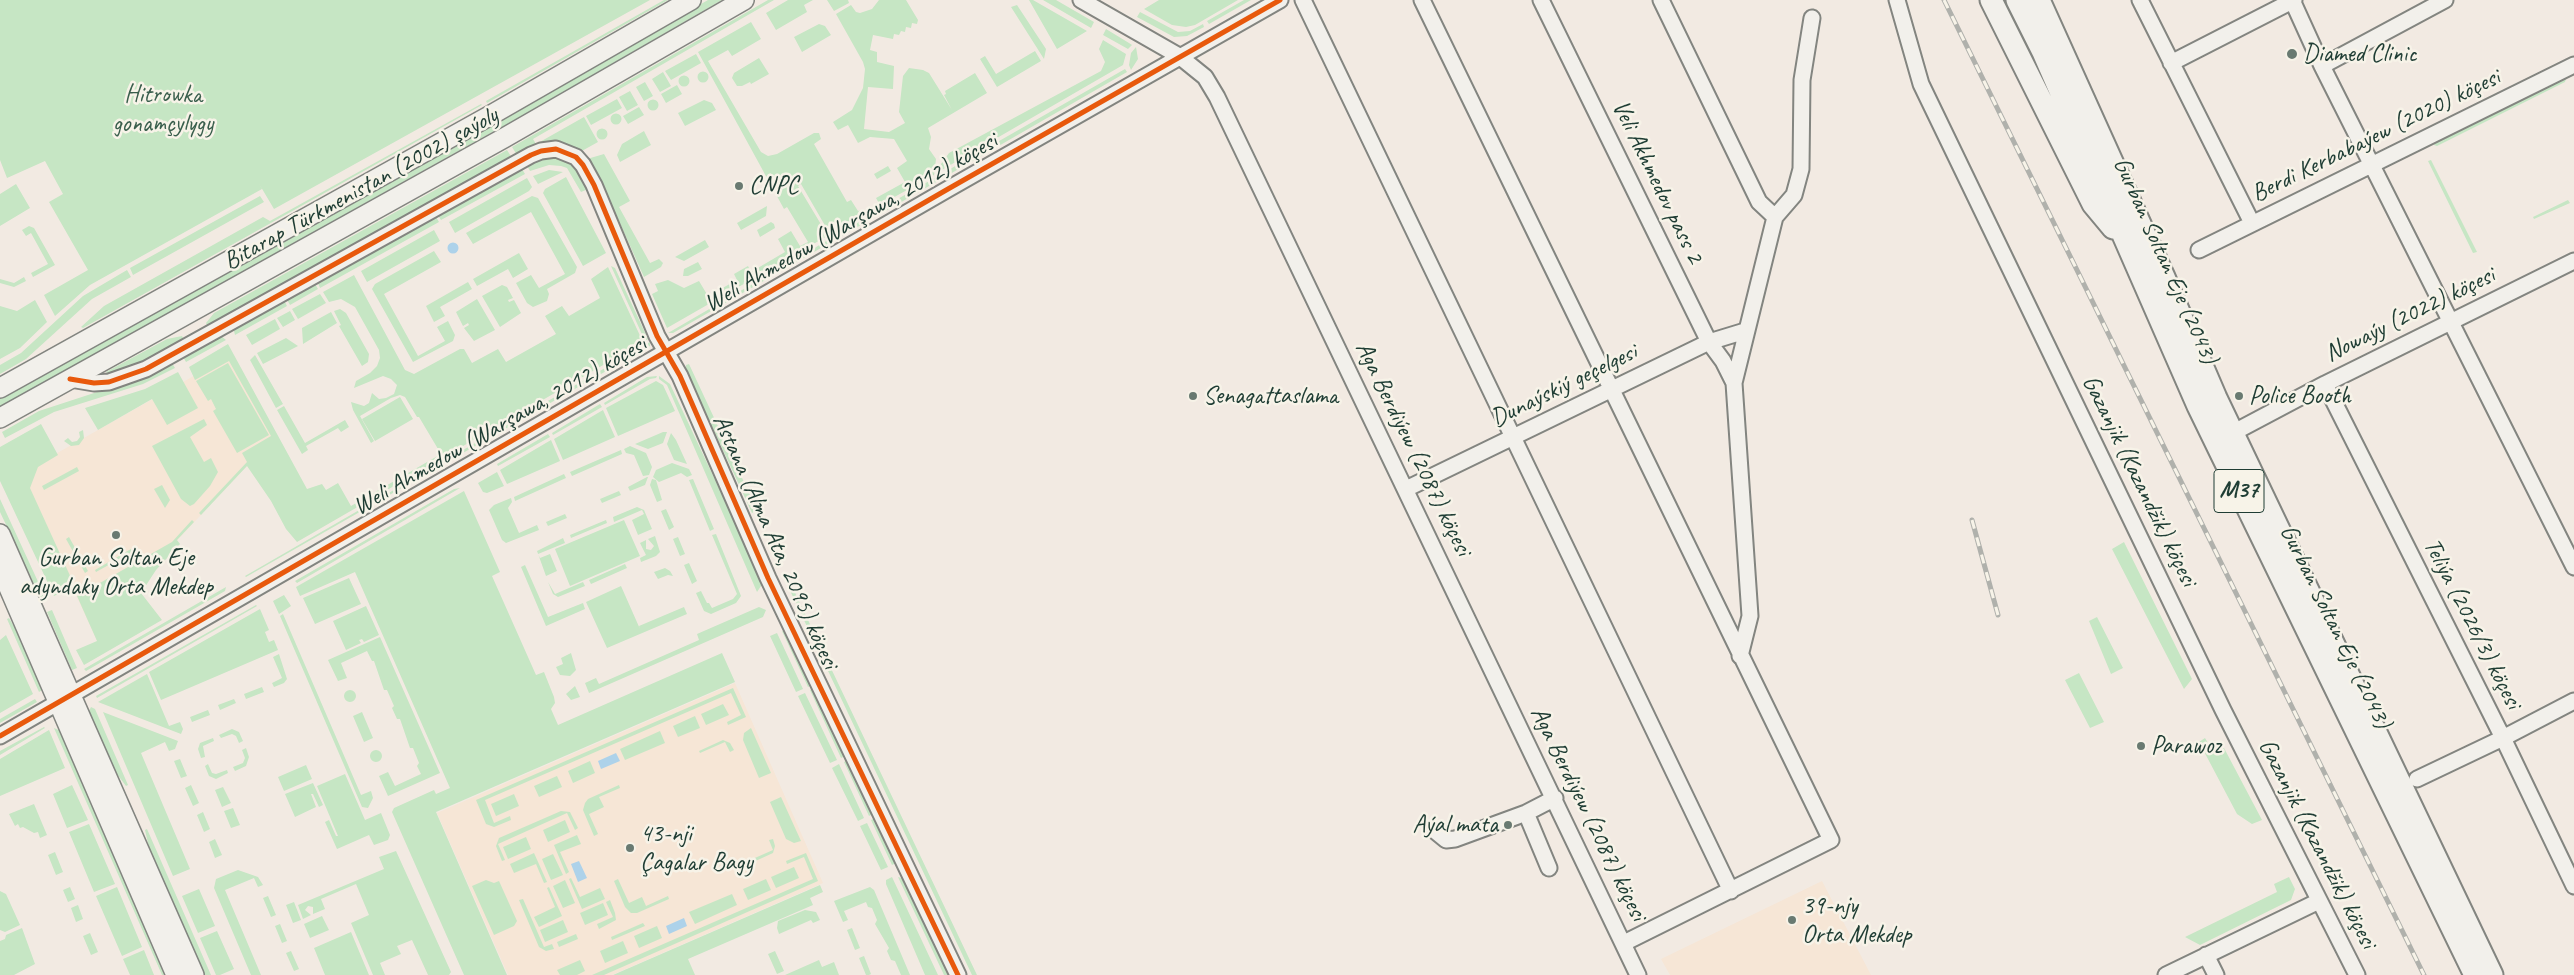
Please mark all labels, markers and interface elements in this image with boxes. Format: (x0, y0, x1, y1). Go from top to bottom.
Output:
place label: Diamed Clinic (2303, 39, 2417, 69)
marker: Diamed Clinic (2285, 47, 2299, 61)
street label: Berdi Kerbabaýew (2020) köçesi (2247, 63, 2505, 209)
park label: Hitrowka gonamçylygy (113, 80, 213, 139)
street label: Veli Akhmedov pass 2 (1605, 96, 1709, 268)
street label: Bitarap Türkmenistan (2002) şaýoly (218, 101, 504, 277)
street label: Weli Ahmedow (Warşawa, 2012) köçesi (699, 127, 1003, 319)
street label: Gurban Soltan Eje (2043) (2106, 153, 2224, 369)
place label: CNPC (749, 171, 798, 201)
marker: CNPC (733, 180, 745, 192)
street label: Nowaýy (2022) köçesi (2320, 261, 2500, 369)
street label: Weli Ahmedow (Warşawa, 2012) köçesi (348, 330, 652, 522)
street label: Aga Berdiýew (2087) köçesi (1348, 337, 1478, 561)
street label: Dunaýskiý geçelgesi (1486, 338, 1642, 434)
street label: Gazanjik (Kazandžik) köçesi (2075, 371, 2203, 591)
place label: Senagattaslama (1203, 381, 1338, 411)
place label: Police Booth (2249, 381, 2351, 411)
marker: Senagattaslama (1187, 390, 1199, 402)
marker: Police Booth (2233, 390, 2245, 402)
street label: Astana (Alma Ata, 2095) köçesi (705, 410, 845, 674)
road number: M37 (2214, 470, 2264, 512)
street label: Gurban Soltan Eje (2043) (2273, 520, 2397, 734)
marker: Gurban Soltan Eje adyndaky Orta Mekdep (110, 529, 122, 541)
street label: Teliýa (2026/3) köçesi (2416, 534, 2528, 714)
place label: Gurban Soltan Eje adyndaky Orta Mekdep (19, 543, 213, 602)
street label: Aga Berdiýew (2087) köçesi (1523, 702, 1653, 926)
place label: Parawoz (2151, 731, 2221, 761)
street label: Gazanjik (Kazandžik) köçesi (2251, 734, 2383, 954)
marker: Parawoz (2135, 740, 2147, 752)
place label: Aýal mata (1413, 810, 1498, 840)
place label: 43-nji Çagalar Bagy (640, 819, 753, 878)
marker: Aýal mata (1502, 819, 1514, 831)
marker: 43-nji Çagalar Bagy (624, 842, 636, 854)
place label: 39-njy Orta Mekdep (1802, 891, 1911, 950)
marker: 39-njy Orta Mekdep (1786, 914, 1798, 926)

